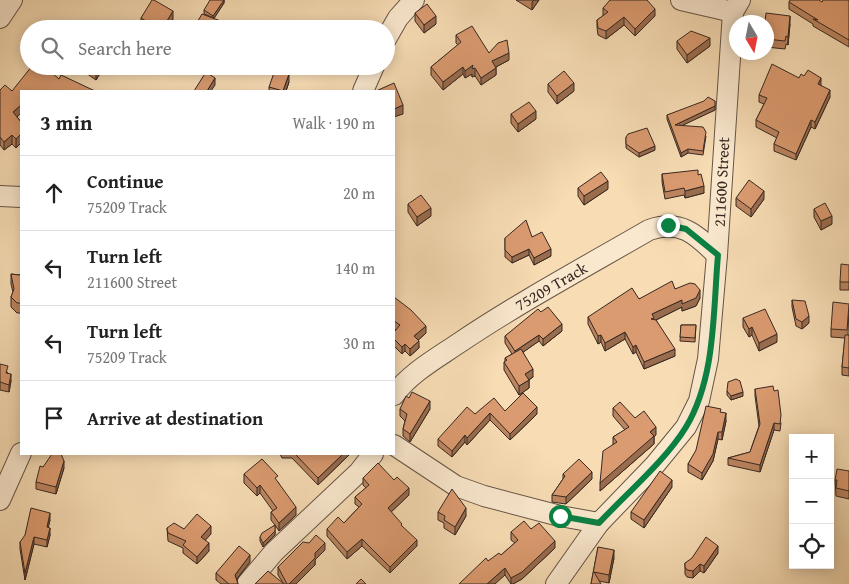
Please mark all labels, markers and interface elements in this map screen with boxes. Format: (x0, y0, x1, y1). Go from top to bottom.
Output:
north arrow (729, 15, 774, 60)
search box (20, 20, 395, 75)
icon: search (38, 34, 66, 62)
text: Search here (78, 34, 172, 62)
text: 3 min (40, 107, 92, 138)
text: Walk · 190 m (292, 111, 375, 135)
street label: 211600 Street (707, 136, 735, 228)
text: Continue (87, 167, 164, 195)
icon: ahead (40, 179, 68, 207)
text: 20 m (343, 181, 375, 205)
text: 75209 Track (87, 195, 167, 219)
route end (657, 214, 680, 237)
text: Turn left (87, 242, 162, 270)
icon: left (40, 254, 68, 282)
street label: 75209 Track (510, 255, 592, 316)
text: 140 m (335, 256, 375, 280)
text: 211600 Street (87, 270, 177, 294)
text: Turn left (87, 317, 162, 345)
icon: left (40, 329, 68, 357)
text: 30 m (343, 331, 375, 355)
text: 75209 Track (87, 345, 167, 369)
icon: arrive (40, 404, 68, 432)
text: Arrive at destination (87, 404, 263, 432)
map controls (789, 434, 834, 569)
button: + (789, 434, 834, 479)
button: − (789, 479, 834, 524)
route start (549, 505, 572, 528)
button: locate (789, 524, 834, 569)

